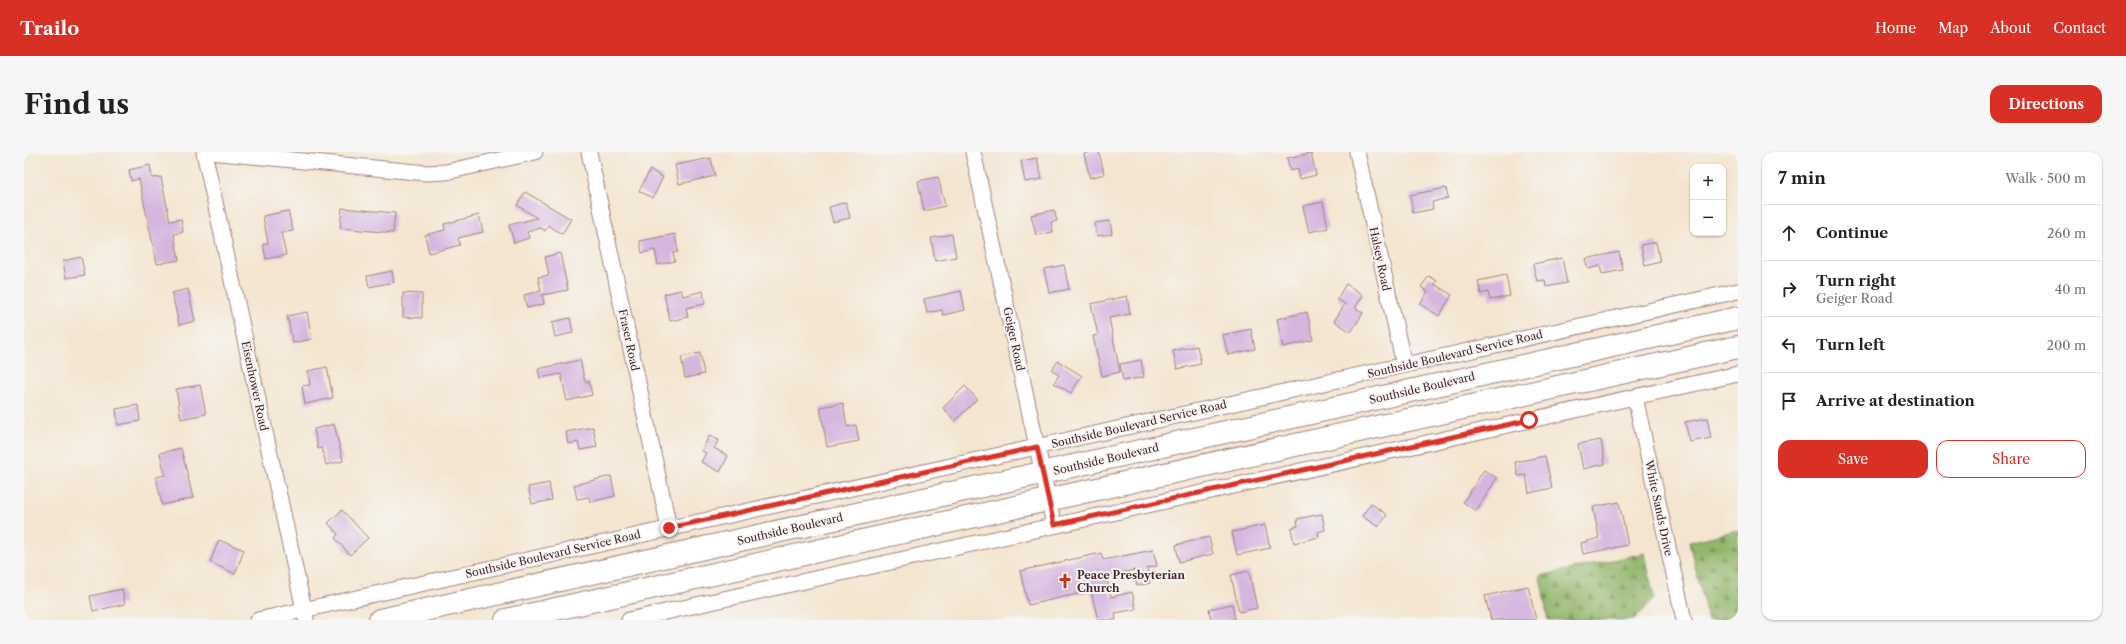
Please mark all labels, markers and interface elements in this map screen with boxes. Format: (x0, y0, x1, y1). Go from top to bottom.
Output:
text: Trailo (20, 17, 79, 40)
text: Home (1875, 19, 1916, 37)
text: Map (1938, 19, 1968, 37)
text: About (1990, 19, 2031, 37)
text: Contact (2053, 19, 2106, 37)
button: Directions (1990, 85, 2102, 123)
text: Find us (24, 87, 129, 121)
map controls (1690, 164, 1726, 236)
button: + (1690, 164, 1726, 200)
text: 7 min (1778, 168, 1826, 188)
text: Walk · 500 m (2005, 170, 2086, 186)
button: − (1690, 200, 1726, 236)
icon: ahead (1778, 222, 1800, 244)
text: Continue (1816, 223, 1888, 242)
text: 260 m (2047, 225, 2086, 241)
street label: Halsey Road (1366, 226, 1394, 293)
text: Turn right (1816, 271, 1896, 290)
icon: right (1778, 278, 1800, 300)
text: 40 m (2055, 281, 2086, 297)
text: Geiger Road (1816, 290, 1893, 306)
street label: Geiger Road (1000, 306, 1028, 372)
street label: Fraser Road (616, 308, 642, 373)
street label: Southside Boulevard Service Road (1366, 327, 1544, 381)
icon: left (1778, 334, 1800, 356)
text: Turn left (1816, 335, 1885, 354)
text: 200 m (2046, 337, 2086, 353)
street label: Eisenhower Road (239, 340, 271, 433)
street label: Southside Boulevard (1368, 369, 1476, 407)
icon: arrive (1778, 390, 1800, 412)
text: Arrive at destination (1816, 391, 1975, 410)
street label: Southside Boulevard Service Road (1050, 397, 1228, 451)
route start (1520, 411, 1538, 429)
street label: Southside Boulevard (1052, 440, 1160, 478)
button: Save (1778, 440, 1928, 478)
button: Share (1936, 440, 2086, 478)
street label: White Sands Drive (1642, 458, 1676, 557)
street label: Southside Boulevard (736, 510, 844, 548)
route end (660, 519, 678, 537)
street label: Southside Boulevard Service Road (464, 527, 642, 581)
place label: Peace Presbyterian Church (1077, 568, 1185, 595)
church icon: Peace Presbyterian Church (1056, 572, 1074, 590)

